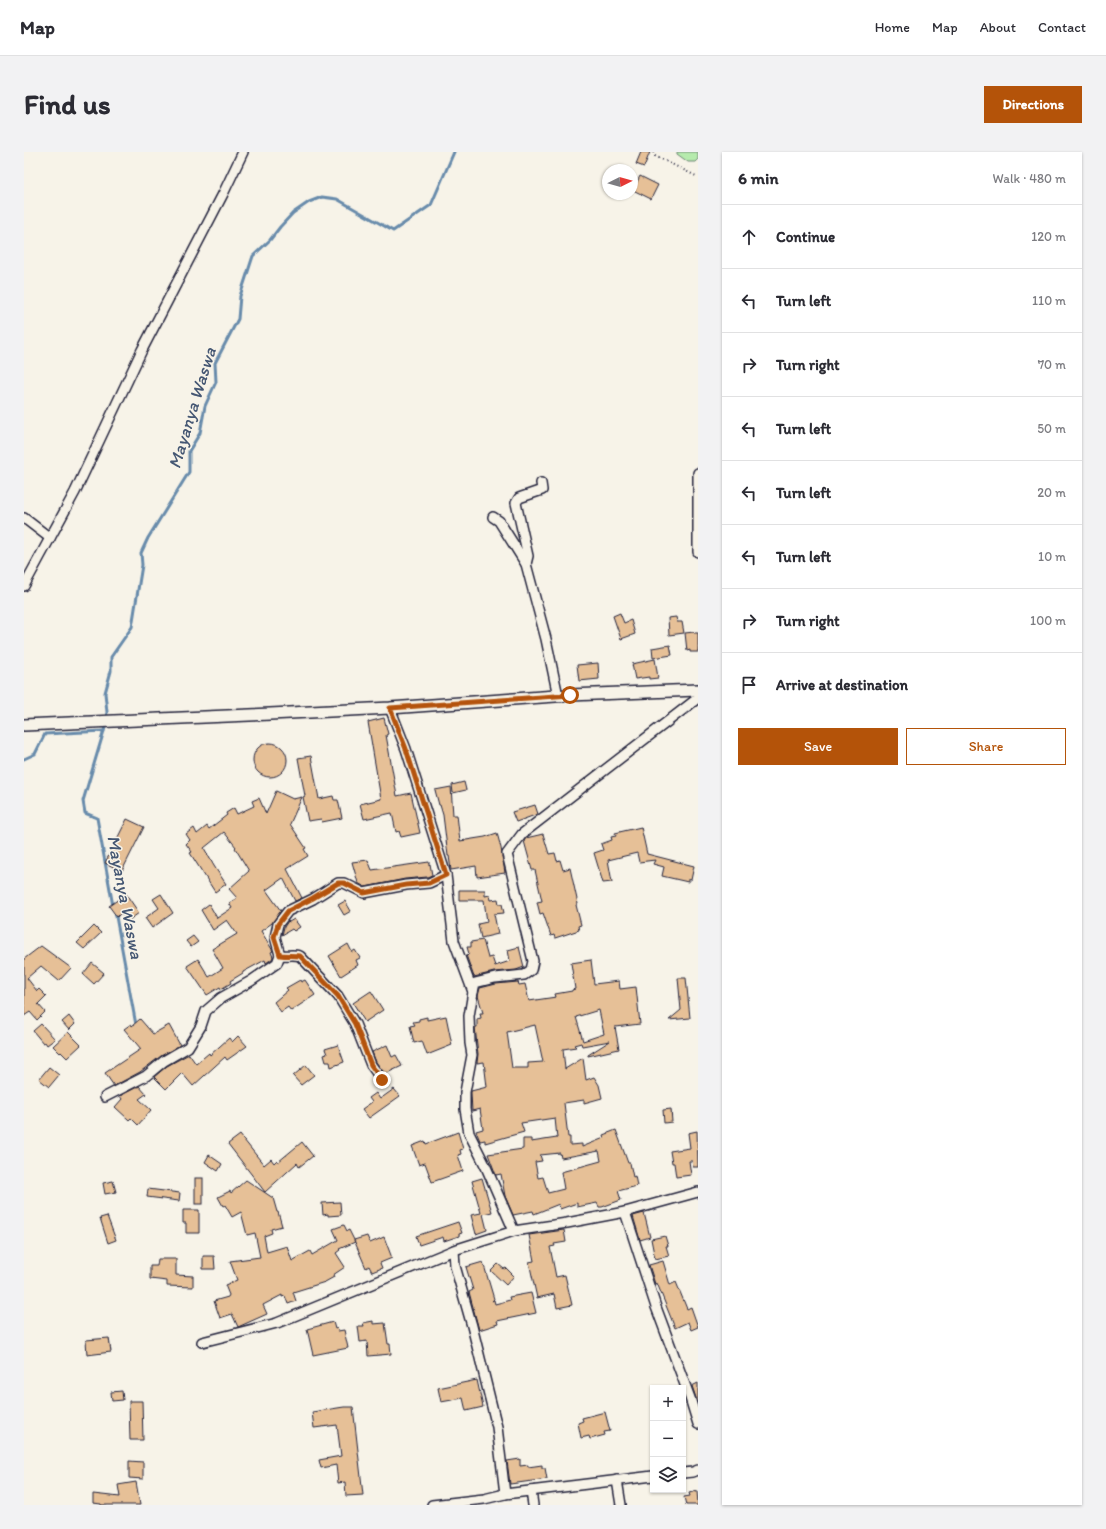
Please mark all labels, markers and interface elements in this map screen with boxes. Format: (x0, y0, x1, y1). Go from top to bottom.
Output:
text: Map (20, 16, 55, 39)
text: Home (875, 19, 910, 36)
text: Map (932, 19, 958, 36)
text: About (980, 19, 1016, 36)
text: Contact (1038, 19, 1086, 36)
button: Directions (984, 86, 1082, 123)
text: Find us (24, 87, 111, 121)
north arrow (602, 164, 638, 200)
text: 6 min (738, 168, 779, 188)
text: Walk · 480 m (992, 171, 1066, 186)
icon: ahead (738, 226, 760, 248)
text: Continue (776, 228, 835, 246)
text: 120 m (1031, 229, 1066, 244)
icon: left (738, 290, 760, 312)
text: Turn left (776, 292, 831, 310)
text: 110 m (1032, 293, 1066, 308)
water label: Mayanya Waswa (163, 344, 221, 471)
icon: right (738, 354, 760, 376)
text: Turn right (776, 356, 840, 374)
text: 70 m (1038, 357, 1066, 372)
icon: left (738, 418, 760, 440)
text: Turn left (776, 420, 831, 438)
text: 50 m (1037, 421, 1066, 436)
icon: left (738, 482, 760, 504)
text: Turn left (776, 484, 831, 502)
text: 20 m (1037, 485, 1066, 500)
icon: left (738, 546, 760, 568)
text: Turn left (776, 548, 831, 566)
text: 10 m (1038, 549, 1066, 564)
icon: right (738, 610, 760, 632)
text: Turn right (776, 612, 840, 630)
text: 100 m (1030, 613, 1066, 628)
icon: arrive (738, 674, 760, 696)
text: Arrive at destination (776, 676, 908, 694)
route start (561, 686, 579, 704)
button: Save (738, 728, 898, 765)
button: Share (906, 728, 1066, 765)
water label: Mayanya Waswa (102, 833, 148, 962)
route end (373, 1071, 391, 1089)
map controls (650, 1385, 686, 1493)
button: + (650, 1385, 686, 1421)
button: − (650, 1421, 686, 1457)
button: layers (650, 1457, 686, 1493)

